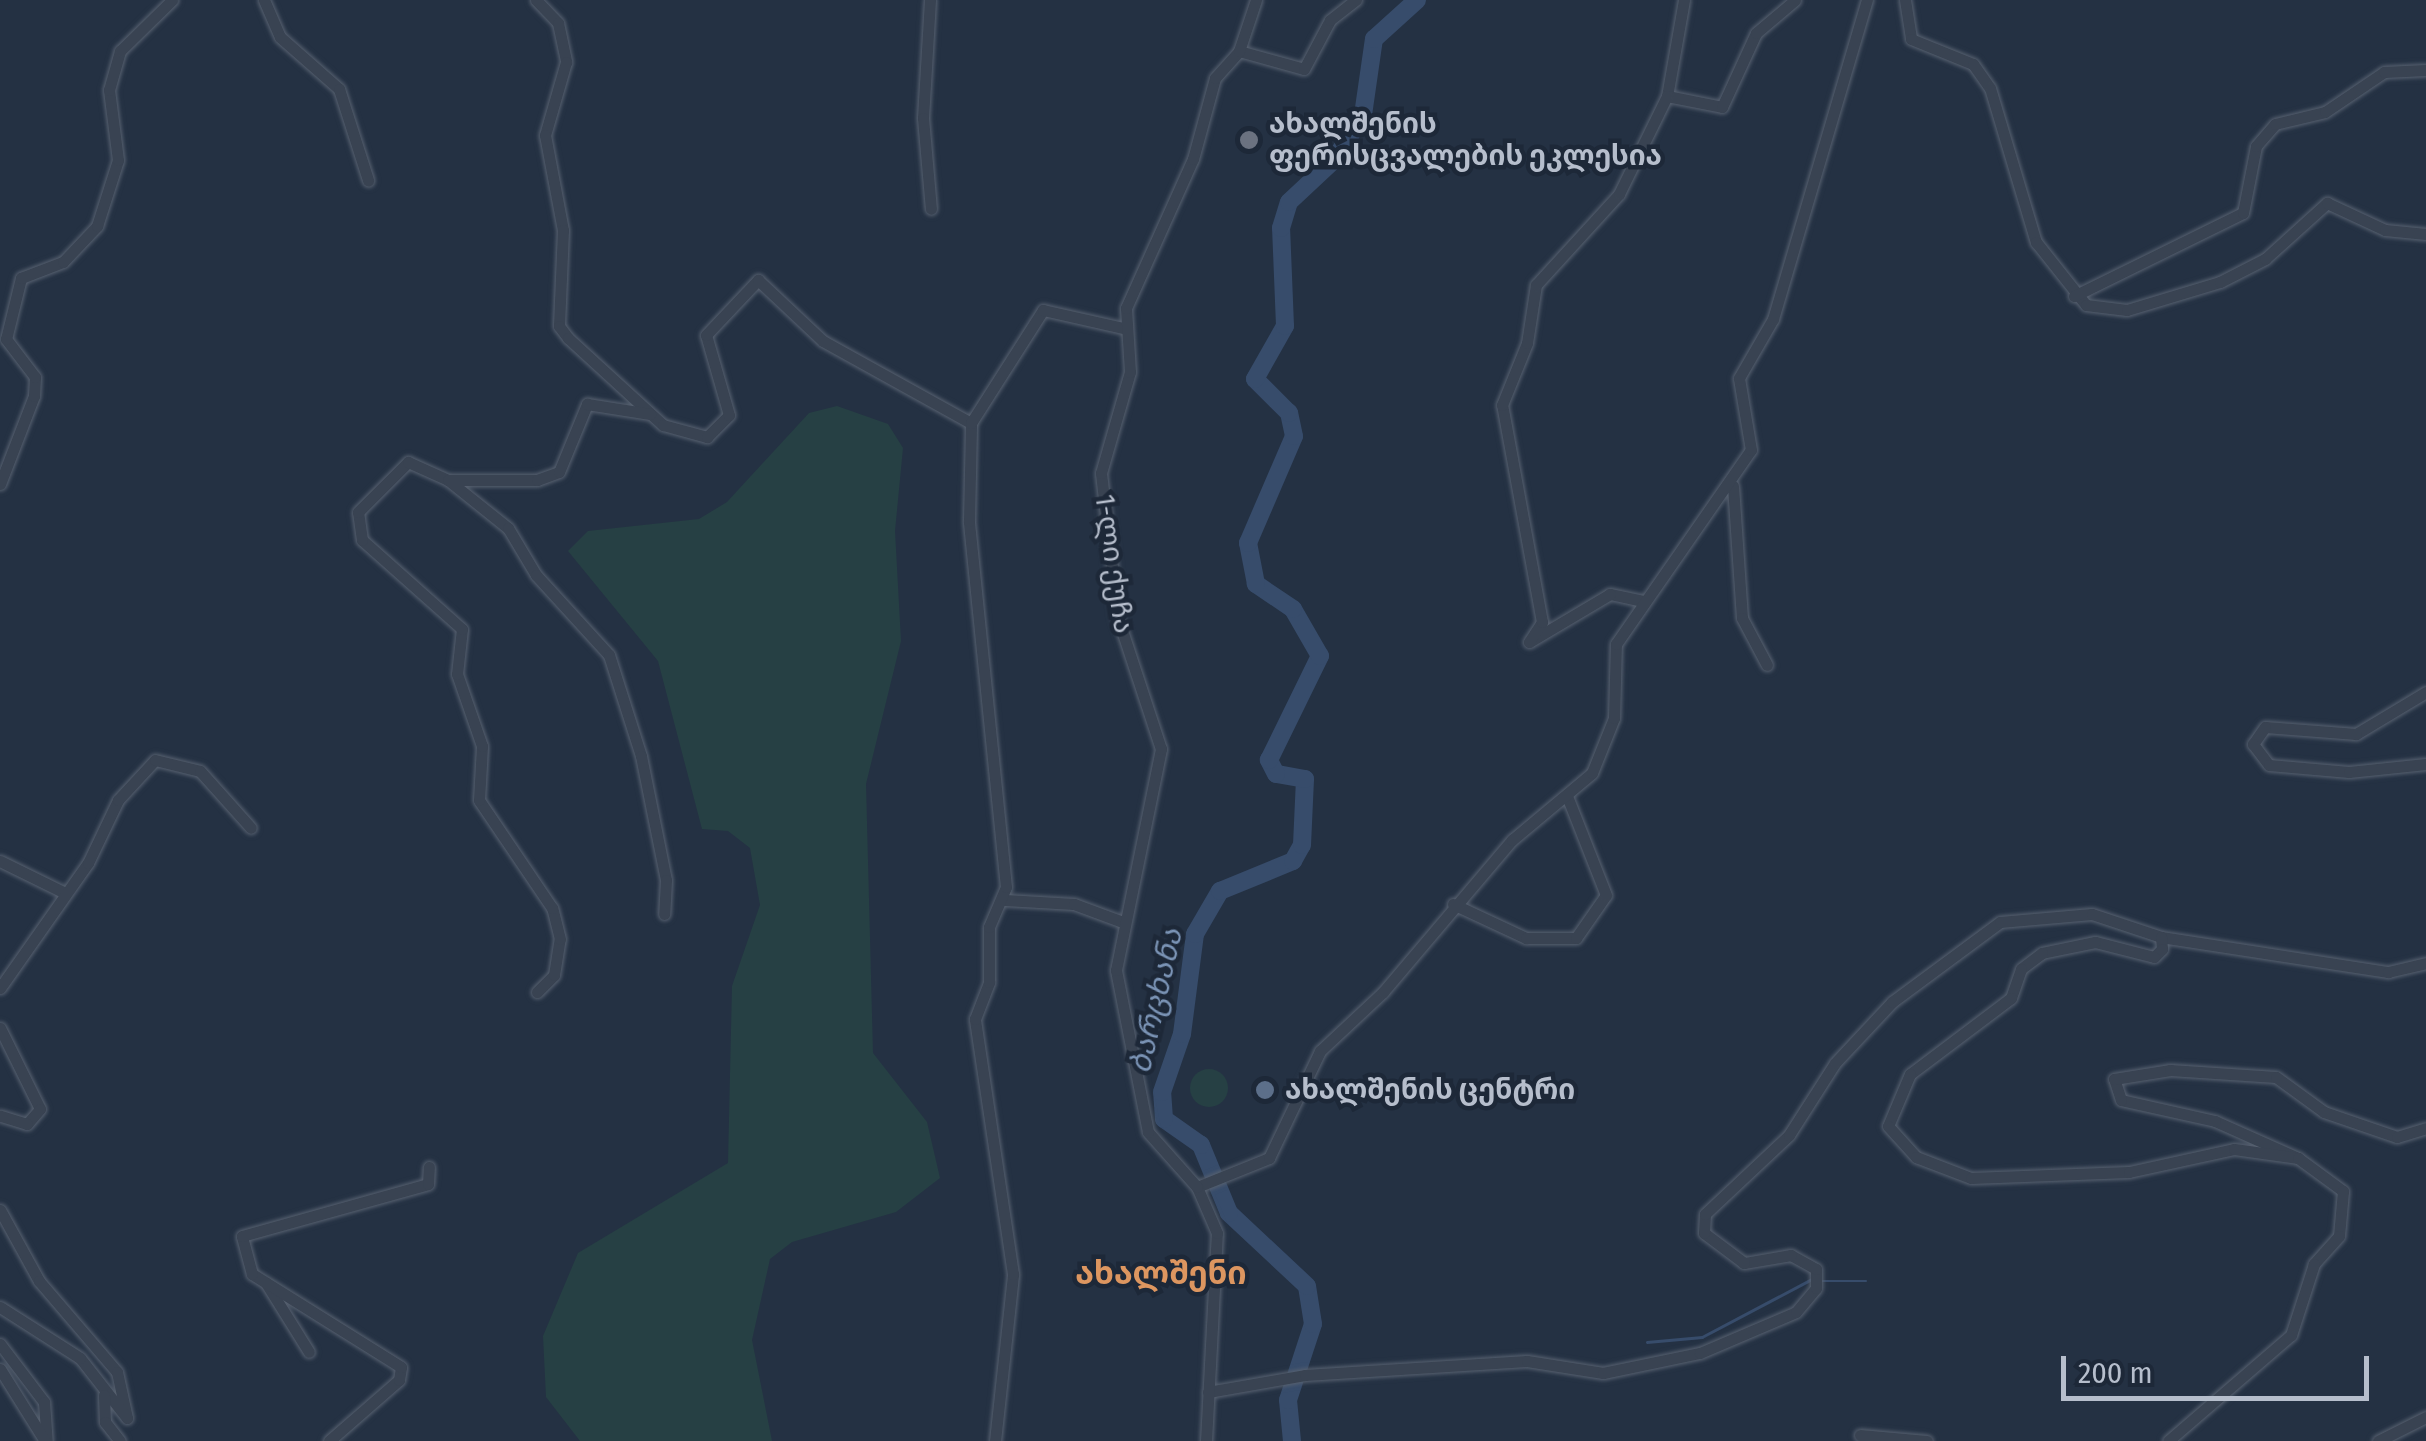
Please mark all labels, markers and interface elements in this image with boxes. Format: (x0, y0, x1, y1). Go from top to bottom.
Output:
place label: ახალშენის ფერისცვალების ეკლესია (1269, 107, 1662, 173)
marker: ახალშენის ფერისცვალების ეკლესია (1238, 129, 1260, 151)
street label: 1-ლი ქუჩა (1088, 492, 1140, 636)
water label: ბარცხანა (1122, 925, 1190, 1077)
place label: ახალშენის ცენტრი (1285, 1073, 1575, 1107)
marker: ახალშენის ცენტრი (1254, 1079, 1276, 1101)
district label: ახალშენი (1075, 1254, 1247, 1292)
scale bar (2066, 1336, 2374, 1398)
text: 200 m (2078, 1355, 2153, 1391)

